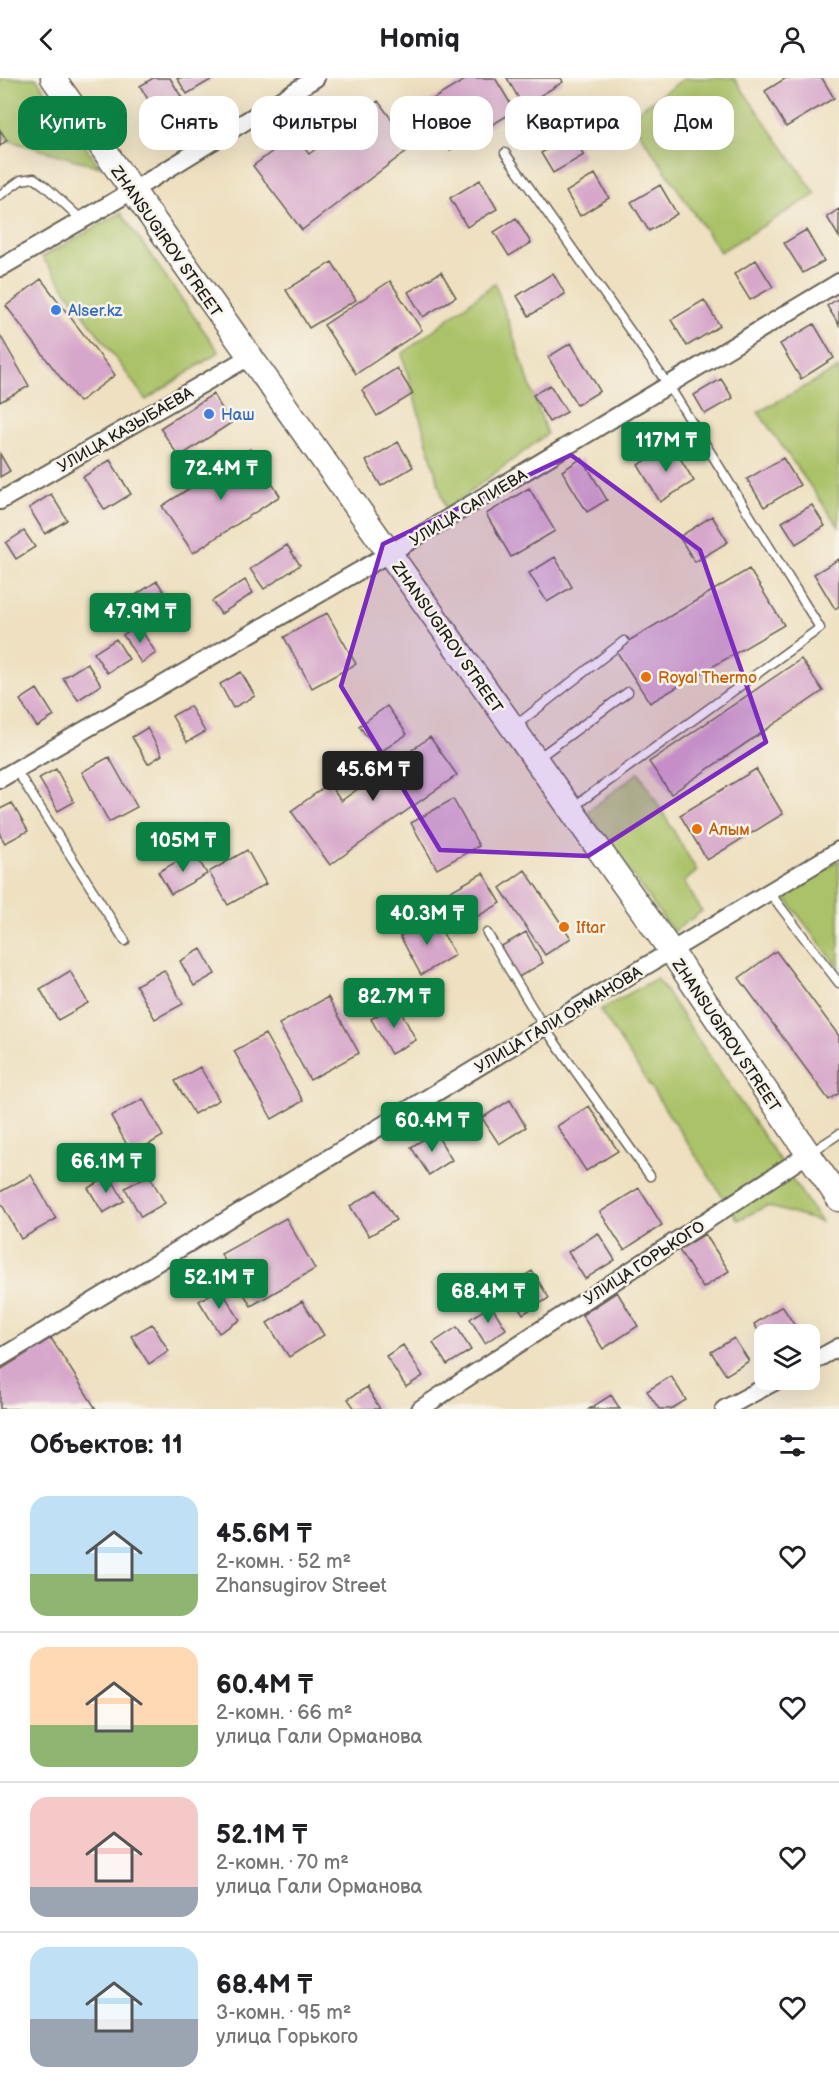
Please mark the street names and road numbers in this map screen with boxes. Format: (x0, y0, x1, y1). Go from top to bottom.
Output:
street label: ZHANSUGIROV STREET (106, 162, 225, 321)
street label: УЛИЦА КАЗЫБАЕВА (54, 384, 197, 477)
street label: УЛИЦА САПИЕВА (407, 466, 531, 551)
street label: ZHANSUGIROV STREET (387, 558, 506, 717)
street label: ZHANSUGIROV STREET (667, 955, 784, 1116)
street label: УЛИЦА ГАЛИ ОРМАНОВА (472, 963, 646, 1078)
street label: УЛИЦА ГОРЬКОГО (581, 1217, 709, 1309)

